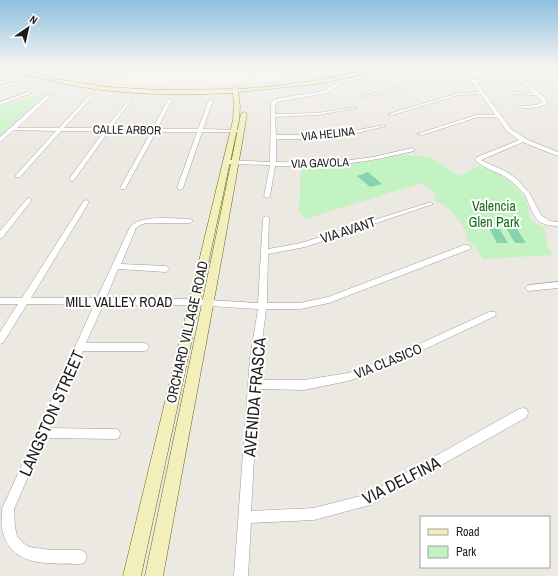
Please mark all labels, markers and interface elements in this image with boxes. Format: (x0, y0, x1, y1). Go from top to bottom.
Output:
north arrow (8, 8, 48, 48)
text: N (27, 12, 40, 27)
street label: CALLE ARBOR (93, 121, 161, 139)
street label: VIA HELINA (301, 123, 356, 145)
street label: VIA GAVOLA (291, 154, 350, 172)
park label: Valencia Glen Park (468, 197, 520, 231)
street label: VIA AVANT (318, 213, 378, 247)
street label: ORCHARD VILLAGE ROAD (162, 259, 212, 405)
street label: MILL VALLEY ROAD (65, 293, 173, 311)
street label: AVENIDA FRASCA (237, 336, 271, 459)
street label: VIA CLASICO (351, 339, 425, 383)
street label: LANGSTON STREET (13, 346, 89, 479)
street label: VIA DELFINA (358, 450, 444, 509)
legend (420, 516, 550, 568)
text: Road (456, 524, 480, 540)
text: Park (456, 544, 476, 560)

